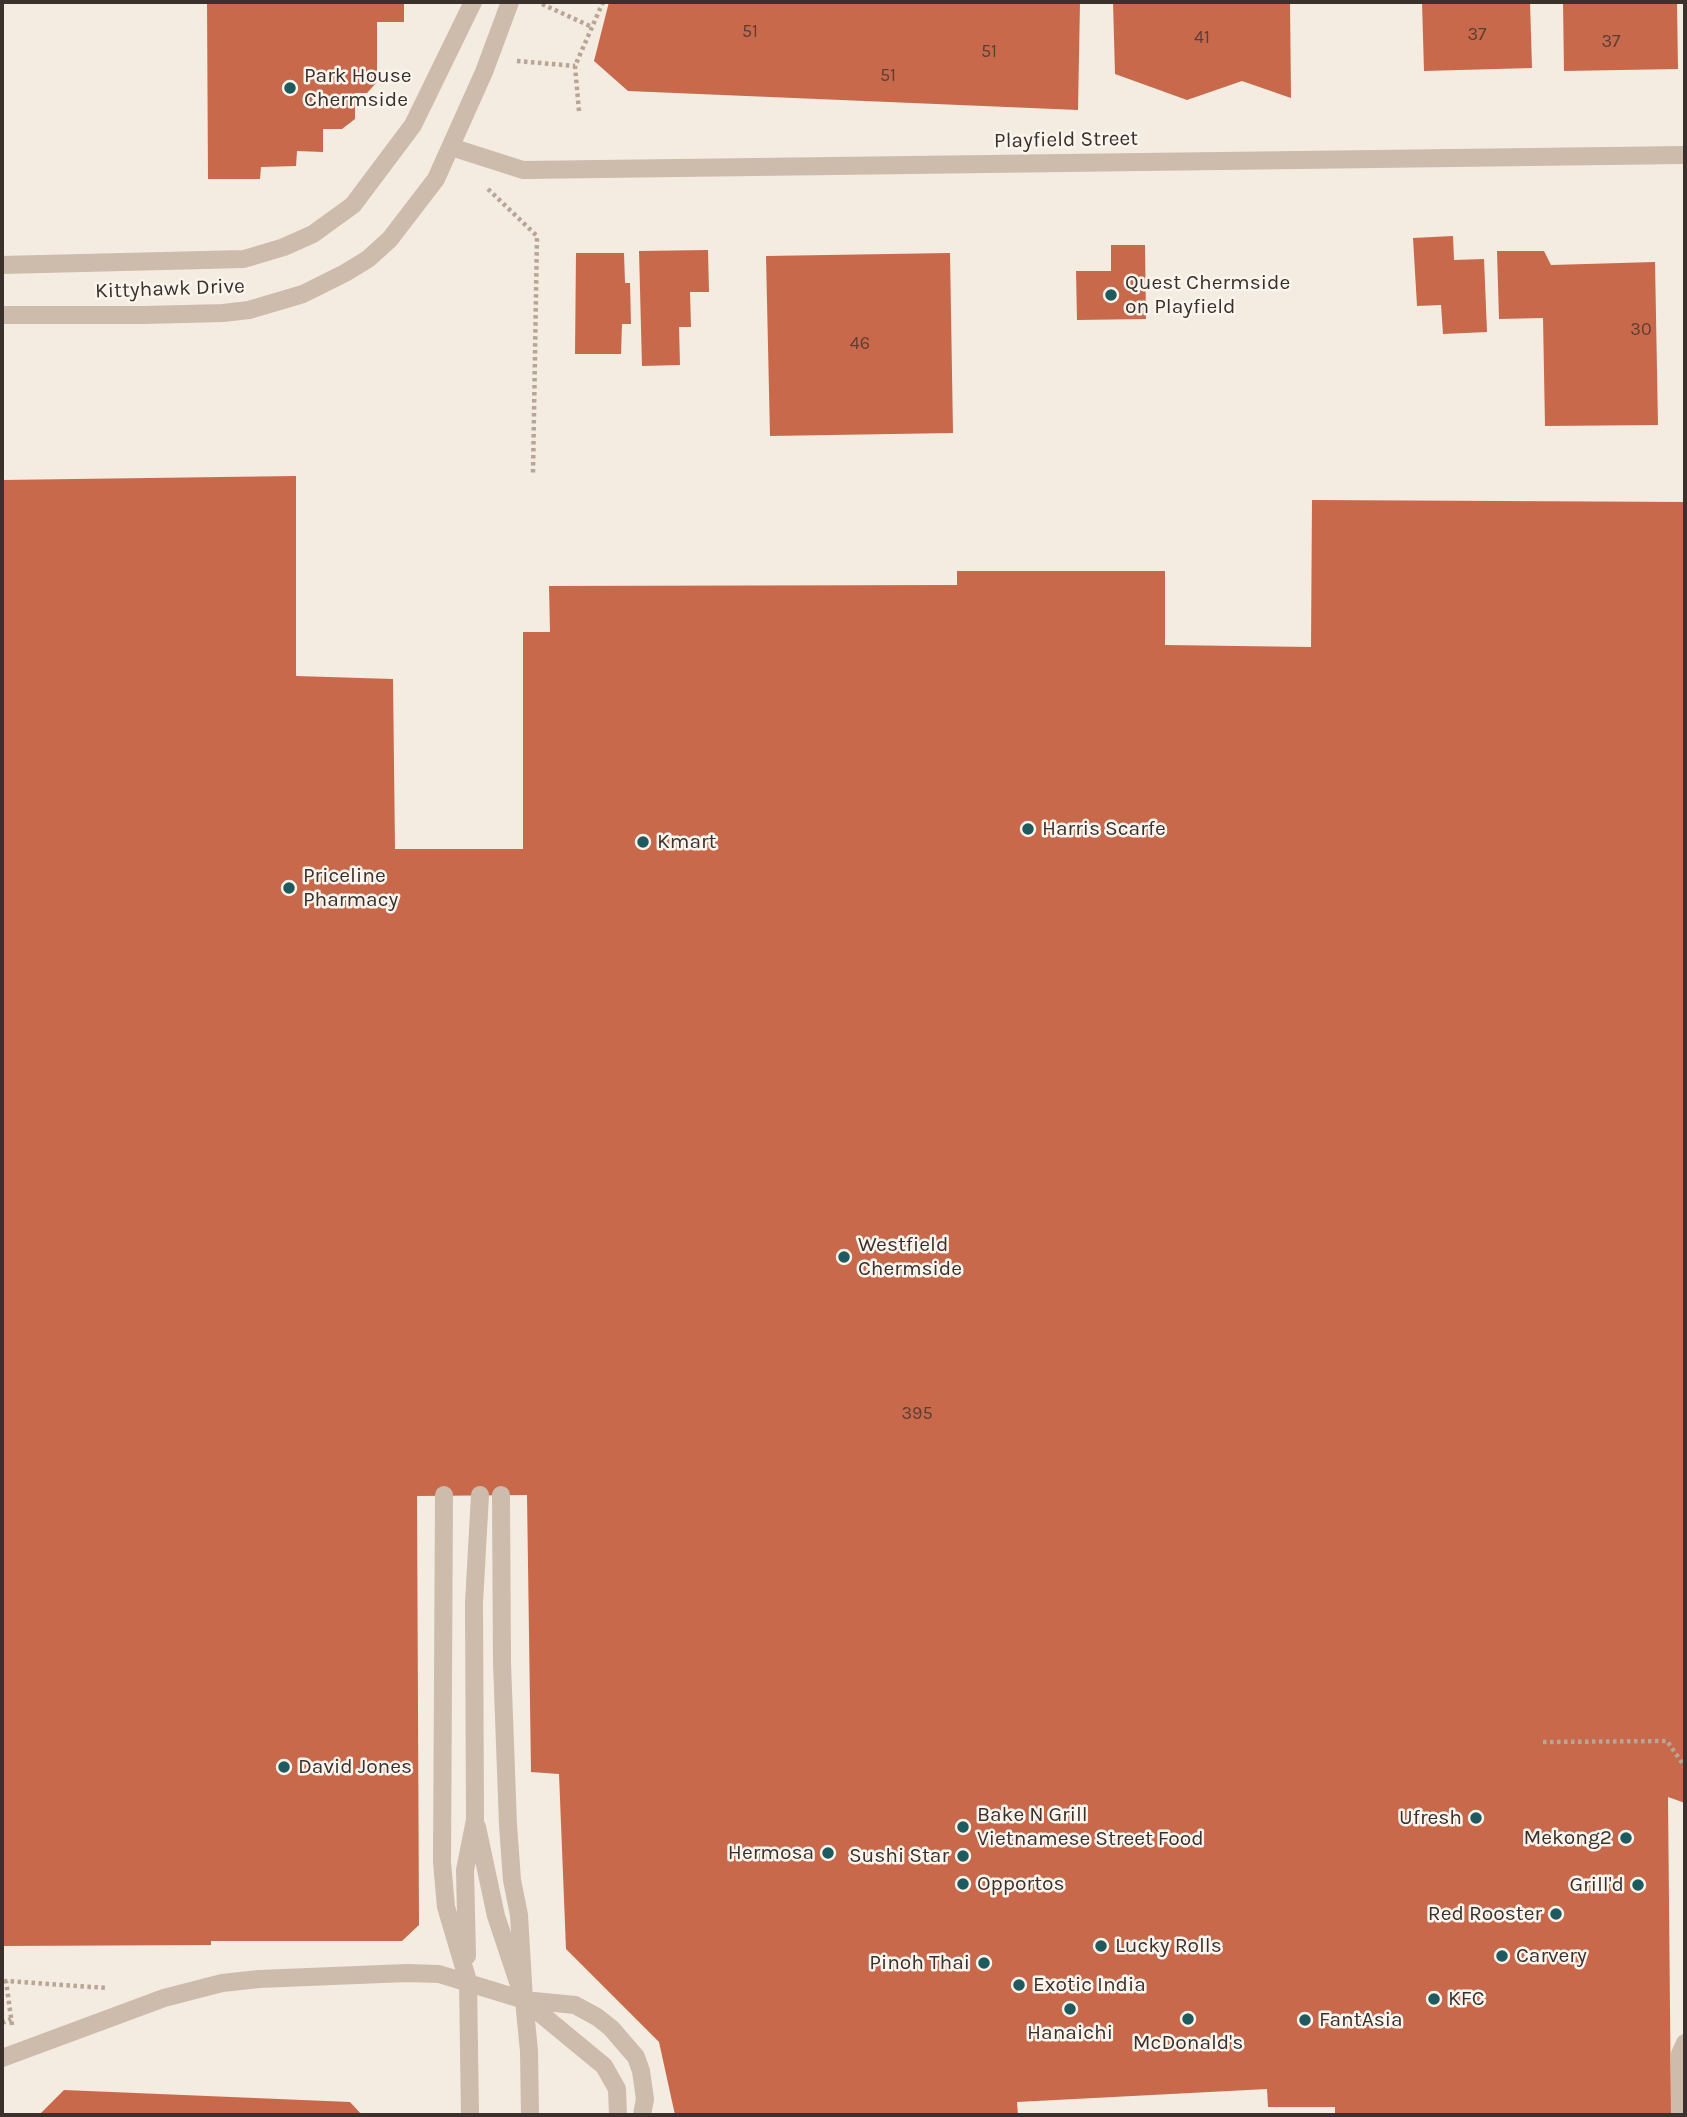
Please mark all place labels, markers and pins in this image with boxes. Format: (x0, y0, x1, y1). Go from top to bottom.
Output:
place label: Park House Chermside (304, 63, 412, 113)
marker: Park House Chermside (282, 80, 298, 96)
place label: Quest Chermside on Playfield (1125, 270, 1290, 320)
marker: Quest Chermside on Playfield (1103, 287, 1119, 303)
place label: Harris Scarfe (1042, 816, 1166, 842)
marker: Harris Scarfe (1020, 821, 1036, 837)
place label: Kmart (657, 829, 716, 855)
marker: Kmart (635, 834, 651, 850)
place label: Priceline Pharmacy (303, 863, 398, 913)
marker: Priceline Pharmacy (281, 880, 297, 896)
place label: Westfield Chermside (858, 1232, 962, 1282)
marker: Westfield Chermside (836, 1249, 852, 1265)
place label: David Jones (298, 1754, 412, 1780)
marker: David Jones (276, 1759, 292, 1775)
place label: Bake N Grill Vietnamese Street Food (977, 1802, 1204, 1852)
place label: Ufresh (1399, 1805, 1462, 1831)
marker: Ufresh (1468, 1810, 1484, 1826)
marker: Bake N Grill Vietnamese Street Food (955, 1819, 971, 1835)
place label: Mekong2 (1523, 1825, 1612, 1851)
marker: Mekong2 (1618, 1830, 1634, 1846)
place label: Hermosa (728, 1840, 814, 1866)
place label: Sushi Star (849, 1843, 949, 1869)
marker: Hermosa (820, 1845, 836, 1861)
marker: Sushi Star (955, 1848, 971, 1864)
place label: Opportos (977, 1871, 1065, 1897)
place label: Grill'd (1570, 1872, 1624, 1898)
marker: Opportos (955, 1876, 971, 1892)
marker: Grill'd (1630, 1877, 1646, 1893)
place label: Red Rooster (1428, 1901, 1542, 1927)
marker: Red Rooster (1548, 1906, 1564, 1922)
place label: Lucky Rolls (1115, 1933, 1222, 1959)
marker: Lucky Rolls (1093, 1938, 1109, 1954)
place label: Carvery (1516, 1943, 1587, 1969)
marker: Carvery (1494, 1948, 1510, 1964)
place label: Pinoh Thai (869, 1950, 970, 1976)
marker: Pinoh Thai (976, 1955, 992, 1971)
place label: Exotic India (1033, 1972, 1146, 1998)
marker: Exotic India (1011, 1977, 1027, 1993)
place label: KFC (1448, 1986, 1485, 2012)
marker: KFC (1426, 1991, 1442, 2007)
marker: Hanaichi (1062, 2001, 1078, 2017)
place label: FantAsia (1319, 2007, 1403, 2033)
marker: McDonald's (1180, 2011, 1196, 2027)
marker: FantAsia (1297, 2012, 1313, 2028)
place label: Hanaichi (1027, 2020, 1113, 2046)
place label: McDonald's (1133, 2030, 1243, 2056)

